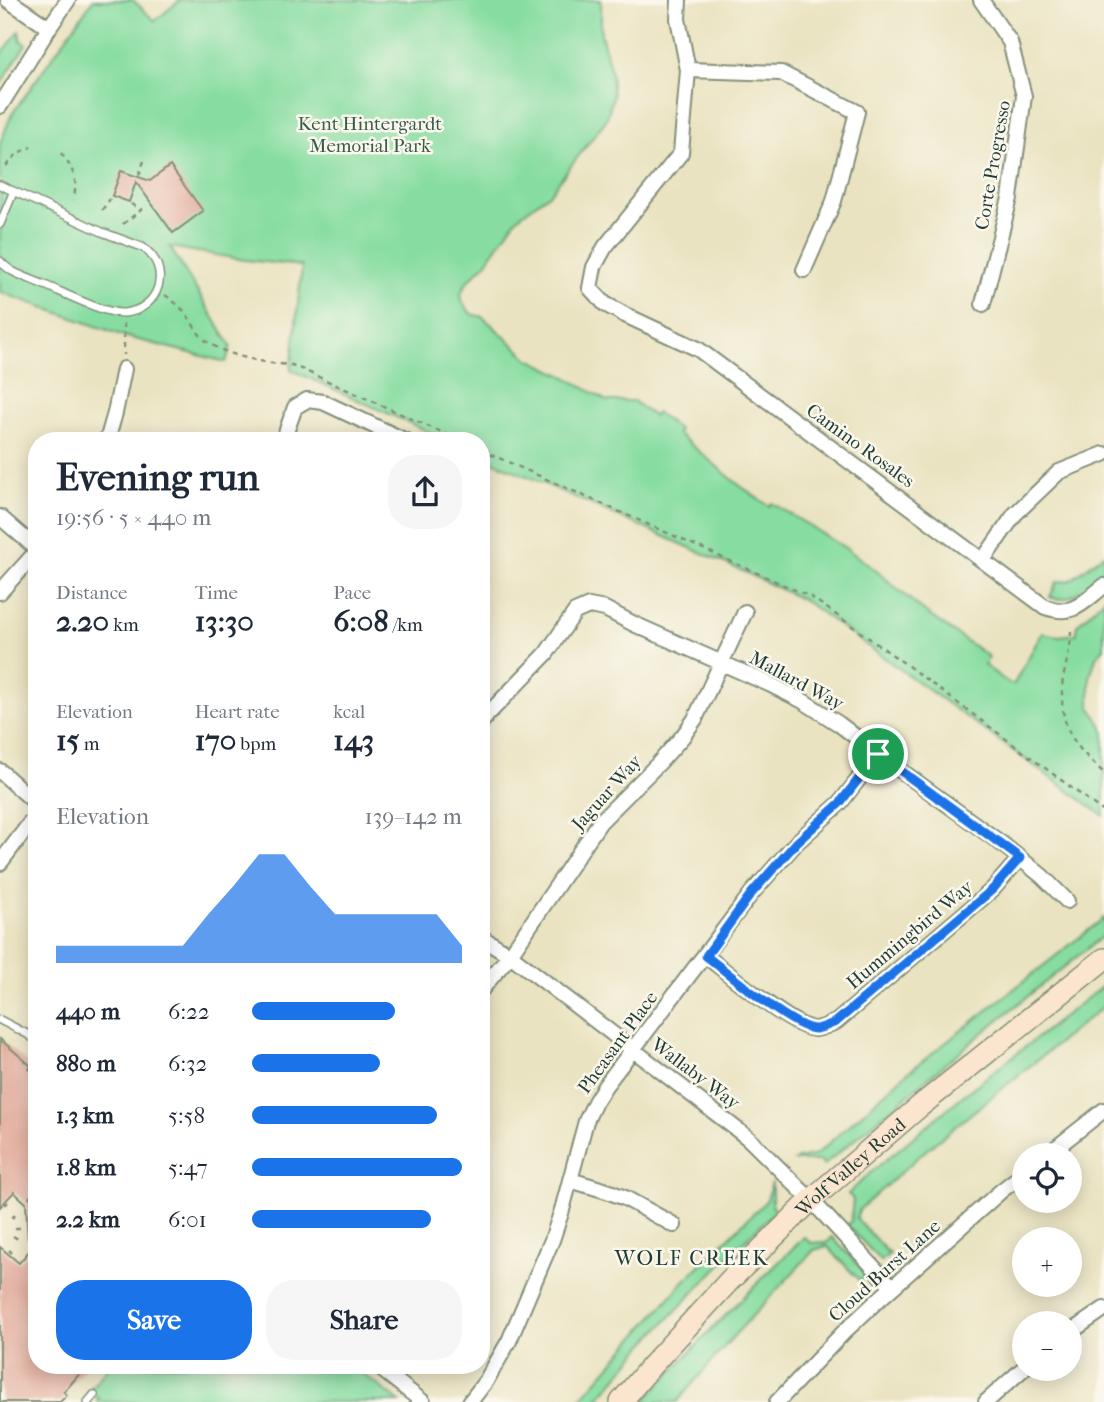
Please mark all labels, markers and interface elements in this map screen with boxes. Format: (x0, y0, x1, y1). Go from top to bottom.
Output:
street label: Corte Progresso (971, 98, 1015, 232)
park label: Kent Hintergardt Memorial Park (298, 113, 442, 157)
street label: Camino Rosales (802, 399, 919, 492)
text: Evening run (56, 455, 259, 500)
button: share (388, 455, 462, 529)
text: 19:56 · 5 × 440 m (56, 504, 211, 531)
text: Distance (56, 582, 127, 604)
text: Time (195, 582, 238, 604)
text: Pace (333, 582, 371, 604)
text: 2.20 (56, 604, 109, 639)
text: 13:30 (195, 604, 254, 639)
text: 6:08 (333, 604, 388, 639)
text: km (109, 614, 139, 636)
text: /km (388, 614, 423, 636)
street label: Mallard Way (746, 647, 848, 715)
text: Elevation (56, 701, 133, 723)
text: Heart rate (195, 701, 280, 723)
text: kcal (333, 701, 365, 723)
text: 15 (56, 723, 80, 758)
text: 170 (195, 723, 236, 758)
text: 143 (333, 723, 374, 758)
pin (848, 724, 908, 784)
text: m (80, 733, 99, 755)
text: bpm (236, 733, 276, 755)
icon: arrive (859, 735, 897, 773)
street label: Jaguar Way (566, 750, 647, 836)
text: Elevation (56, 803, 149, 830)
text: 139–142 m (365, 803, 462, 830)
street label: Hummingbird Way (842, 875, 978, 994)
street label: Pheasant Place (573, 987, 662, 1098)
text: 440 m (56, 998, 120, 1025)
text: 6:22 (168, 998, 210, 1025)
street label: Wallaby Way (646, 1033, 745, 1115)
text: 880 m (56, 1050, 116, 1077)
text: 6:32 (168, 1050, 207, 1077)
text: 1.3 km (56, 1102, 114, 1129)
text: 5:58 (168, 1102, 205, 1129)
street label: Wolf Valley Road (791, 1113, 911, 1222)
map controls (1012, 1143, 1082, 1381)
button: locate (1012, 1143, 1082, 1213)
text: 1.8 km (56, 1154, 116, 1181)
text: 5:47 (168, 1154, 208, 1181)
text: 2.2 km (56, 1206, 120, 1233)
text: 6:01 (168, 1206, 207, 1233)
street label: Cloud Burst Lane (824, 1215, 945, 1326)
button: + (1012, 1227, 1082, 1297)
district label: WOLF CREEK (613, 1246, 770, 1270)
button: Save (56, 1280, 252, 1360)
button: Share (266, 1280, 462, 1360)
button: − (1012, 1311, 1082, 1381)

